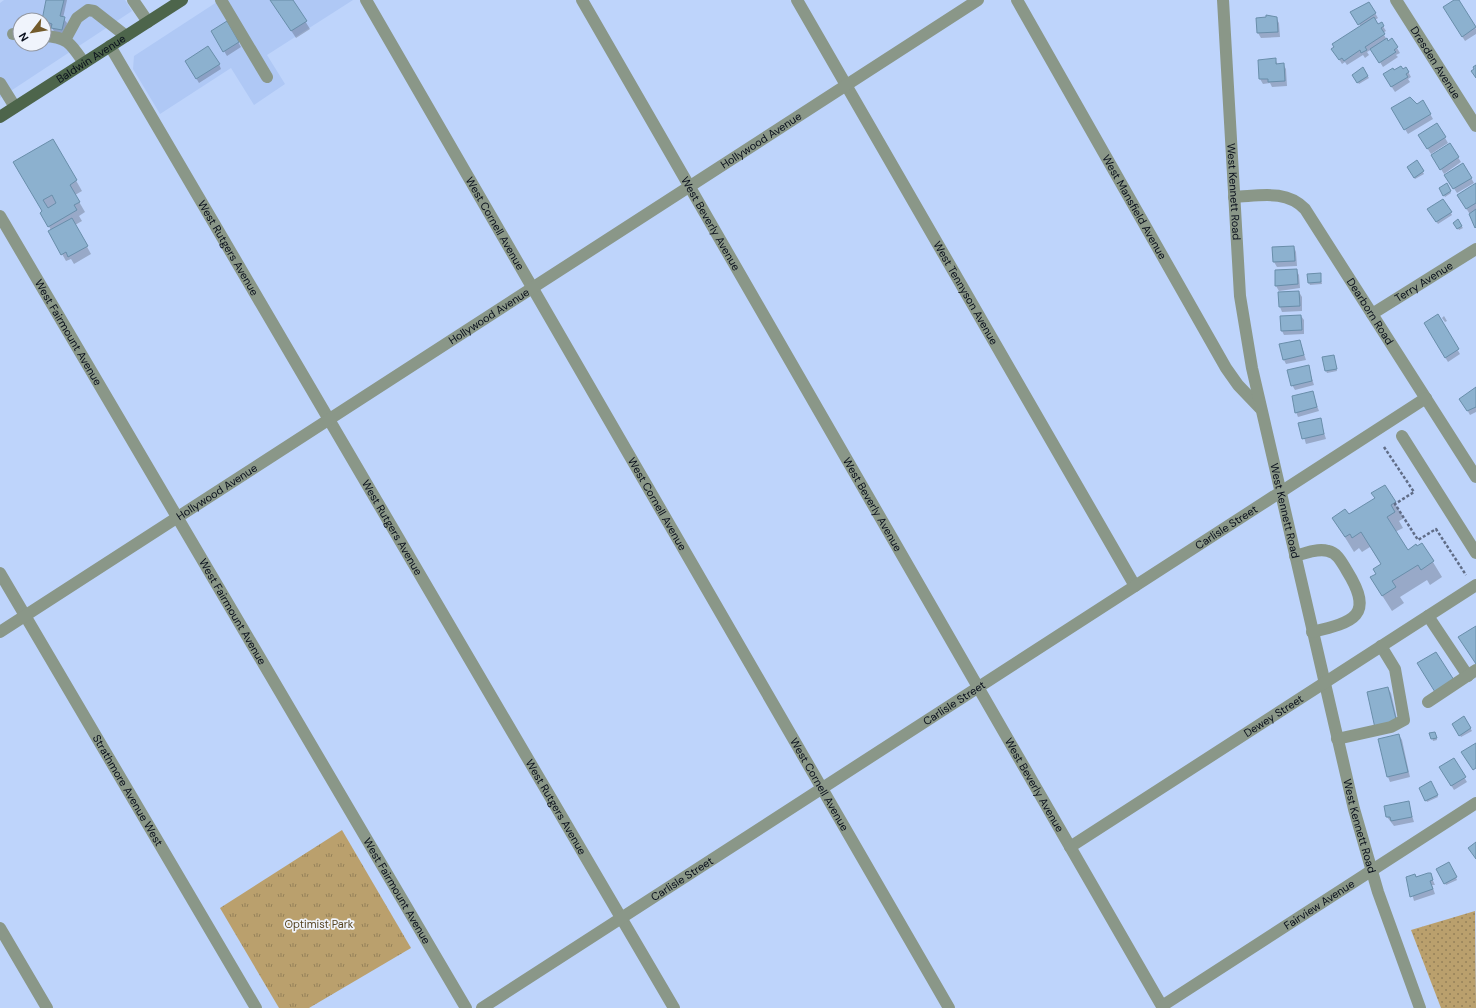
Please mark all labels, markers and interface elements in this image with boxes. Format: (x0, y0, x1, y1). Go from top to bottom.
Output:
north arrow (12, 12, 52, 52)
street label: Dresden Avenue (1407, 24, 1464, 101)
text: N (15, 30, 31, 44)
street label: Baldwin Avenue (54, 31, 128, 86)
street label: Hollywood Avenue (718, 109, 804, 172)
street label: West Kennett Road (1224, 143, 1244, 241)
street label: West Mansfield Avenue (1099, 152, 1170, 262)
street label: West Cornell Avenue (463, 174, 528, 272)
street label: West Beverly Avenue (678, 174, 743, 273)
street label: West Rutgers Avenue (195, 198, 262, 298)
street label: West Tennyson Avenue (930, 238, 1001, 347)
street label: Terry Avenue (1392, 258, 1455, 305)
street label: Dearborn Road (1344, 275, 1397, 347)
street label: West Fairmount Avenue (32, 277, 105, 388)
street label: Hollywood Avenue (446, 285, 532, 347)
street label: West Cornell Avenue (625, 455, 690, 553)
street label: West Beverly Avenue (840, 455, 905, 554)
street label: Hollywood Avenue (174, 461, 260, 523)
street label: West Kennett Road (1267, 462, 1303, 560)
street label: West Rutgers Avenue (359, 477, 426, 578)
street label: Carlisle Street (1192, 502, 1260, 552)
street label: West Fairmount Avenue (196, 556, 269, 667)
street label: Carlisle Street (920, 678, 988, 728)
street label: Dewey Street (1241, 691, 1306, 740)
street label: Strathmore Avenue West (90, 732, 166, 848)
street label: West Cornell Avenue (787, 735, 852, 833)
street label: West Beverly Avenue (1002, 735, 1067, 835)
street label: West Rutgers Avenue (523, 757, 589, 857)
street label: West Kennett Road (1340, 778, 1379, 875)
street label: West Fairmount Avenue (360, 835, 434, 946)
street label: Carlisle Street (648, 854, 716, 904)
street label: Fairview Avenue (1281, 876, 1357, 932)
park label: Optimist Park (285, 917, 354, 931)

